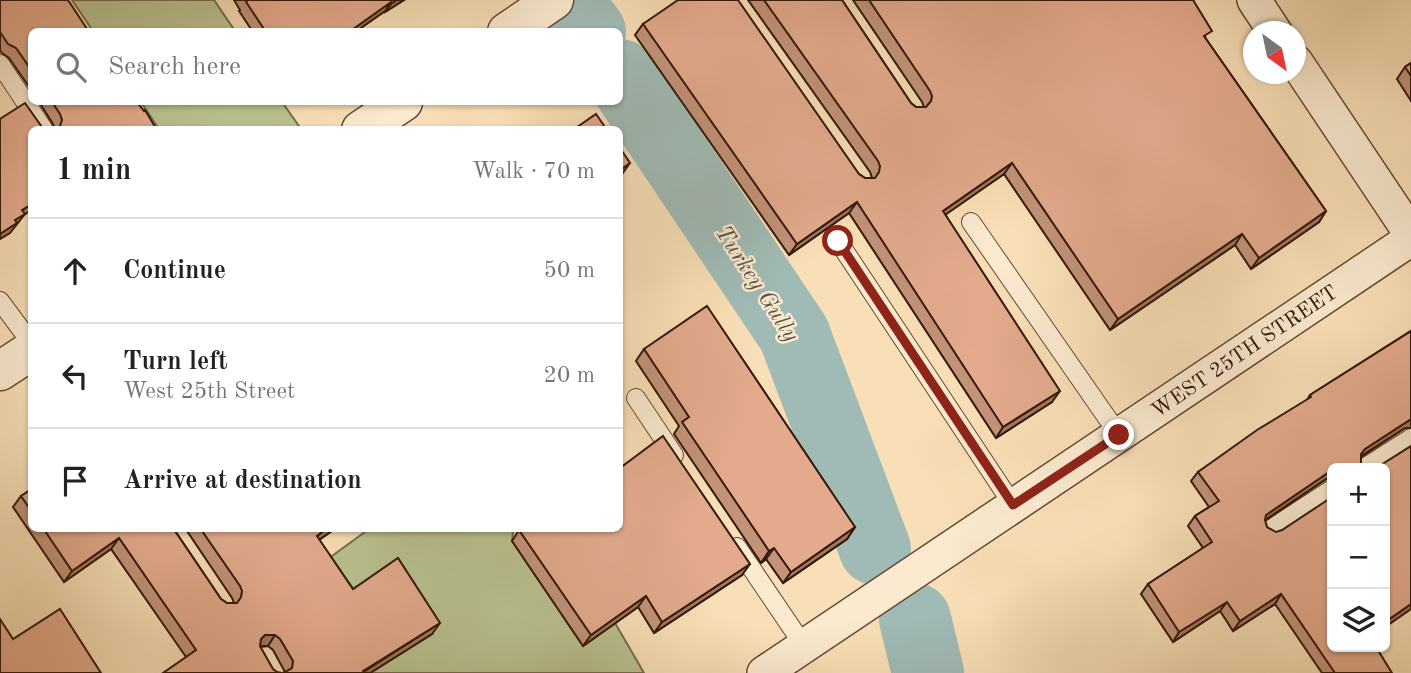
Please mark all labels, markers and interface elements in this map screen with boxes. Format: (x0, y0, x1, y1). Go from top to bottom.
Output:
north arrow (1243, 21, 1306, 84)
search box (28, 28, 623, 105)
icon: search (52, 48, 90, 86)
text: Search here (108, 54, 241, 80)
text: 1 min (56, 156, 131, 186)
text: Walk · 70 m (472, 160, 595, 183)
water label: Turkey Gully (710, 222, 803, 347)
route start (822, 225, 853, 256)
icon: ahead (56, 252, 94, 290)
text: Continue (123, 258, 226, 284)
text: 50 m (544, 259, 595, 282)
street label: WEST 25TH STREET (1148, 282, 1342, 422)
text: Turn left (123, 349, 228, 375)
icon: left (56, 357, 94, 395)
text: 20 m (544, 364, 595, 387)
text: West 25th Street (123, 380, 295, 403)
route end (1103, 419, 1134, 450)
icon: arrive (56, 462, 94, 500)
map controls (1327, 463, 1390, 652)
button: + (1327, 463, 1390, 526)
text: Arrive at destination (123, 468, 362, 494)
button: − (1327, 526, 1390, 589)
button: layers (1327, 589, 1390, 652)

